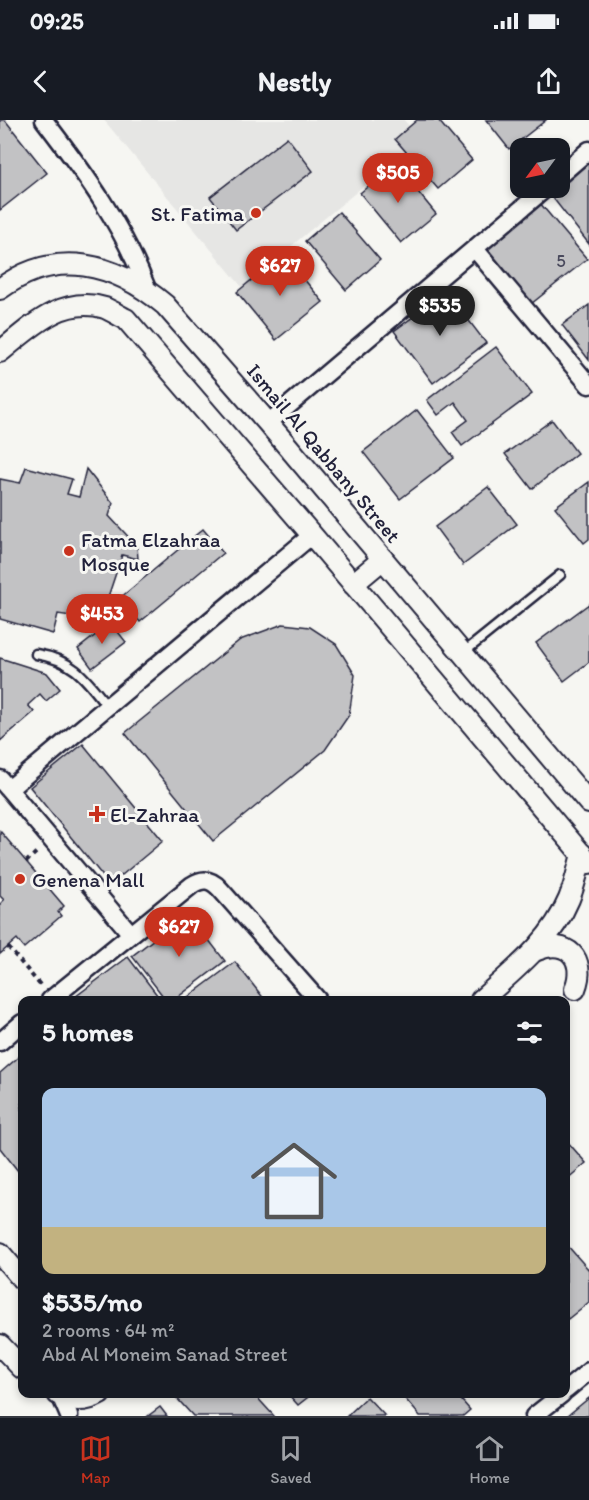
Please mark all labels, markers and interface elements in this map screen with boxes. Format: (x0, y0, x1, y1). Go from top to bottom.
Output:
text: 09:25 (30, 8, 84, 35)
icon: back (24, 65, 57, 98)
text: Nestly (258, 65, 331, 98)
icon: share (532, 65, 565, 98)
north arrow (510, 138, 570, 198)
map controls (510, 138, 570, 198)
pin: $505 (362, 153, 434, 204)
text: $505 (376, 160, 420, 184)
place label: St. Fatima (151, 201, 244, 226)
marker: St. Fatima (249, 206, 263, 220)
pin: $627 (244, 246, 316, 297)
house number: 5 (556, 250, 566, 272)
text: $627 (259, 253, 301, 277)
pin: $535 (404, 286, 476, 337)
text: $535 (419, 293, 461, 317)
street label: Ismail Al Qabbany Street (242, 358, 406, 548)
place label: Fatma Elzahraa Mosque (81, 527, 220, 576)
marker: Fatma Elzahraa Mosque (62, 544, 76, 558)
pin: $453 (66, 594, 138, 645)
text: $453 (80, 601, 124, 625)
place label: El-Zahraa (110, 802, 199, 827)
marker: El-Zahraa (88, 805, 106, 823)
place label: Genena Mall (32, 867, 145, 892)
marker: Genena Mall (13, 872, 27, 886)
pin: $627 (143, 907, 215, 958)
text: $627 (158, 914, 200, 938)
text: 5 homes (42, 1016, 134, 1048)
icon: filters (513, 1016, 546, 1049)
icon: home (240, 1127, 348, 1235)
text: $535/mo (42, 1286, 143, 1318)
text: 2 rooms · 64 m² (42, 1318, 174, 1342)
text: Abd Al Moneim Sanad Street (42, 1342, 288, 1366)
tab: Map (79, 1432, 112, 1487)
tab: Saved (270, 1432, 311, 1487)
tab: Home (470, 1432, 510, 1487)

